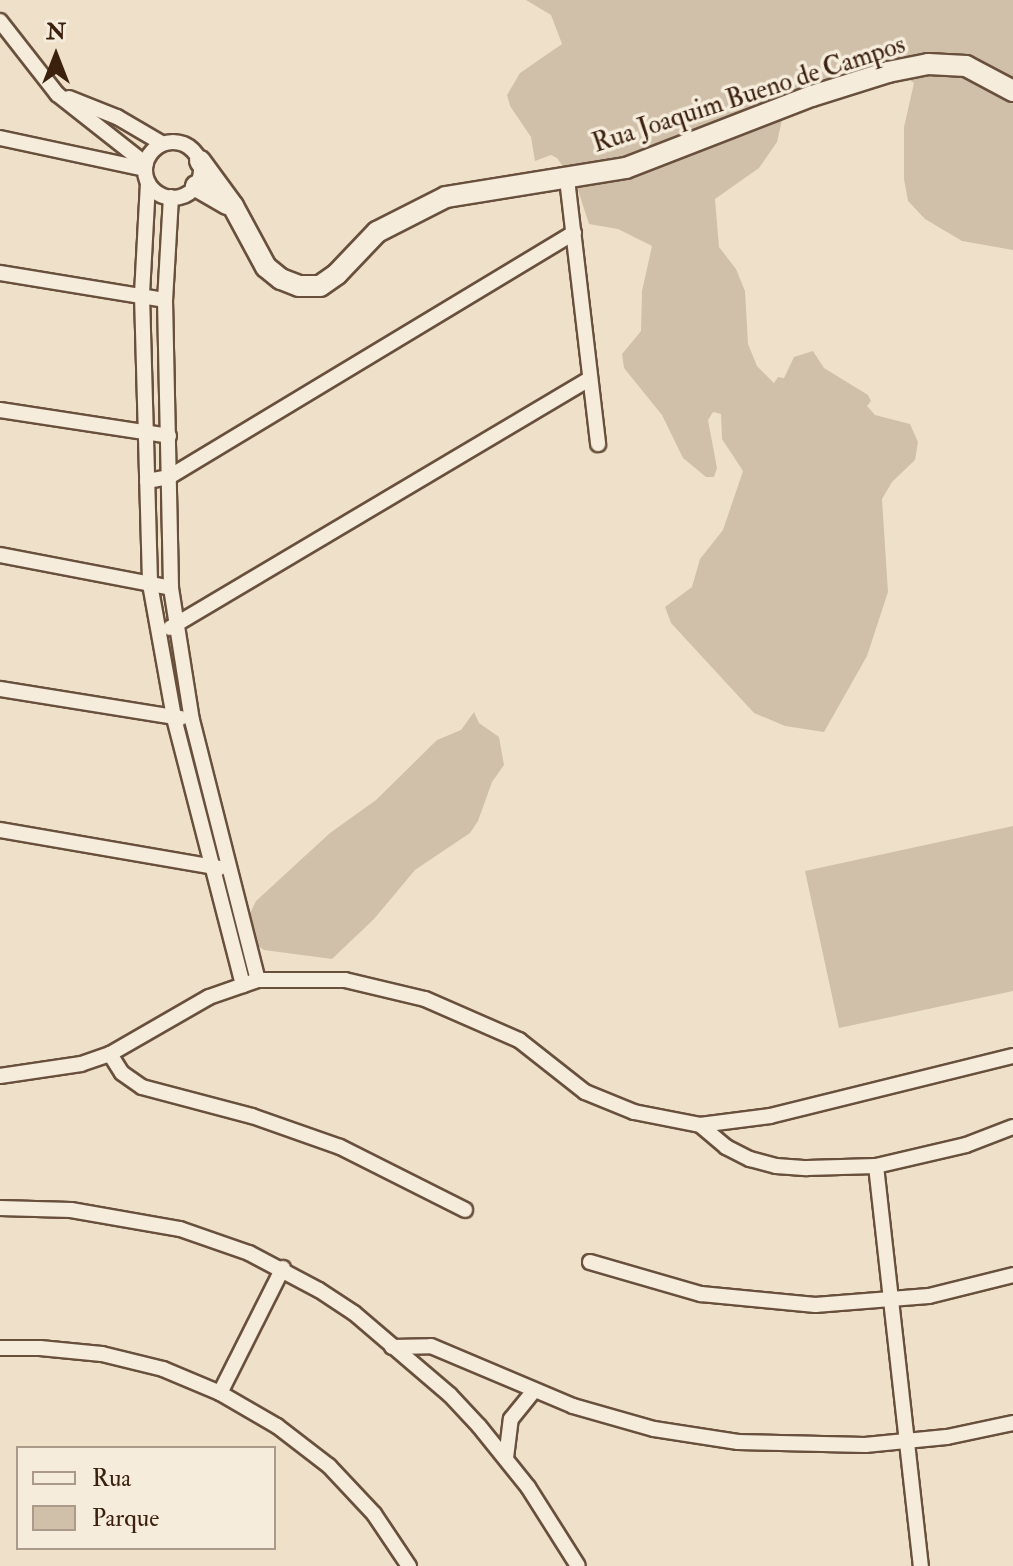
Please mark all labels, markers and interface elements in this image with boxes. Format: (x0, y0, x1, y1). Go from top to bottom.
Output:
north arrow (16, 16, 96, 96)
text: N (46, 18, 66, 46)
street label: Rua Joaquim Bueno de Campos (589, 30, 909, 160)
legend (16, 1446, 276, 1550)
text: Rua (92, 1463, 131, 1494)
text: Parque (92, 1503, 159, 1534)

